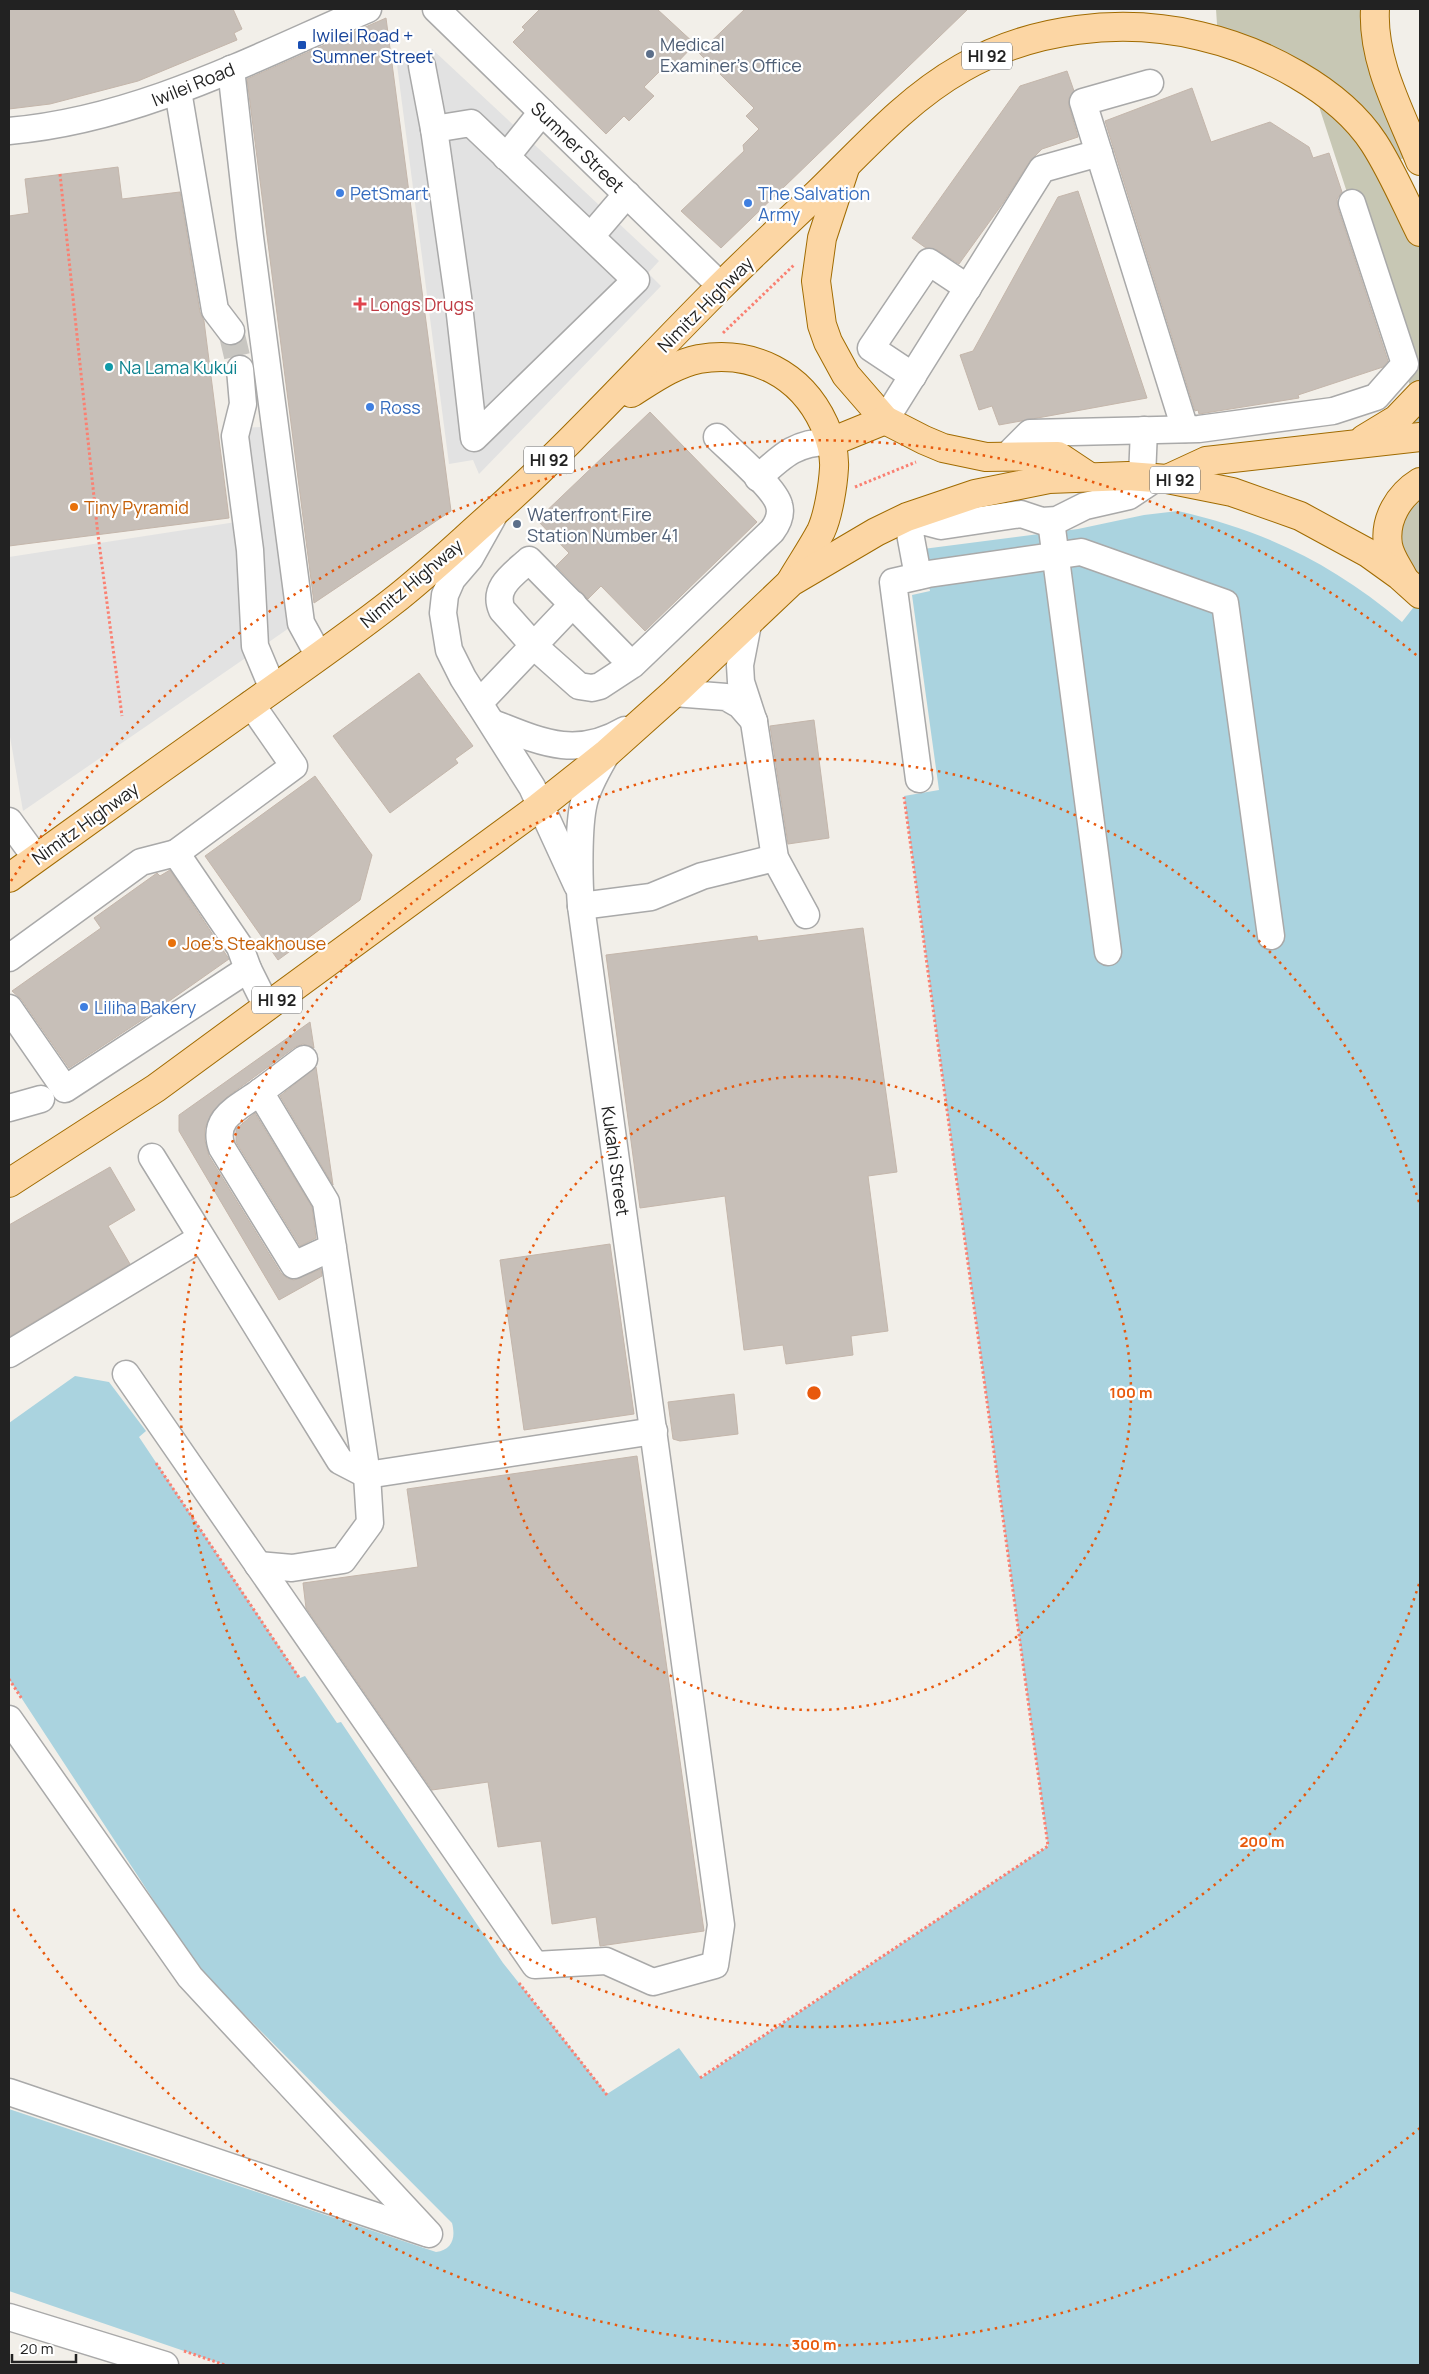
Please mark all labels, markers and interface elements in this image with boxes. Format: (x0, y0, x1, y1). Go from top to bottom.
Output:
place label: Iwilei Road + Sumner Street (312, 23, 433, 68)
place label: Medical Examiner’s Office (660, 32, 802, 77)
marker: Iwilei Road + Sumner Street (296, 39, 308, 51)
road number: HI 92 (962, 42, 1012, 70)
marker: Medical Examiner’s Office (644, 48, 656, 60)
street label: Iwilei Road (148, 56, 238, 112)
street label: Sumner Street (526, 96, 630, 198)
place label: PetSmart (350, 181, 429, 205)
place label: The Salvation Army (758, 181, 870, 226)
marker: PetSmart (334, 187, 346, 199)
marker: The Salvation Army (742, 197, 754, 209)
street label: Nimitz Highway (652, 250, 759, 357)
place label: Longs Drugs (370, 292, 474, 316)
marker: Longs Drugs (354, 298, 366, 310)
place label: Na Lama Kukui (119, 355, 238, 379)
marker: Na Lama Kukui (103, 361, 115, 373)
place label: Ross (380, 395, 421, 419)
marker: Ross (364, 401, 376, 413)
road number: HI 92 (524, 446, 574, 474)
road number: HI 92 (1150, 466, 1200, 494)
place label: Tiny Pyramid (84, 495, 189, 519)
marker: Tiny Pyramid (68, 501, 80, 513)
place label: Waterfront Fire Station Number 41 (527, 502, 679, 547)
marker: Waterfront Fire Station Number 41 (511, 518, 523, 530)
street label: Nimitz Highway (355, 533, 468, 633)
street label: Nimitz Highway (27, 776, 144, 870)
place label: Joe’s Steakhouse (182, 931, 326, 955)
marker: Joe’s Steakhouse (166, 937, 178, 949)
road number: HI 92 (252, 986, 302, 1014)
place label: Liliha Bakery (94, 995, 197, 1019)
marker: Liliha Bakery (78, 1001, 90, 1013)
street label: Kukahi Street (596, 1104, 636, 1218)
text: 100 m (1110, 1382, 1152, 1403)
centre of rings (805, 1384, 823, 1402)
text: 200 m (1239, 1831, 1285, 1852)
scale bar (12, 2332, 76, 2364)
text: 300 m (792, 2334, 836, 2355)
text: 20 m (20, 2338, 53, 2359)

